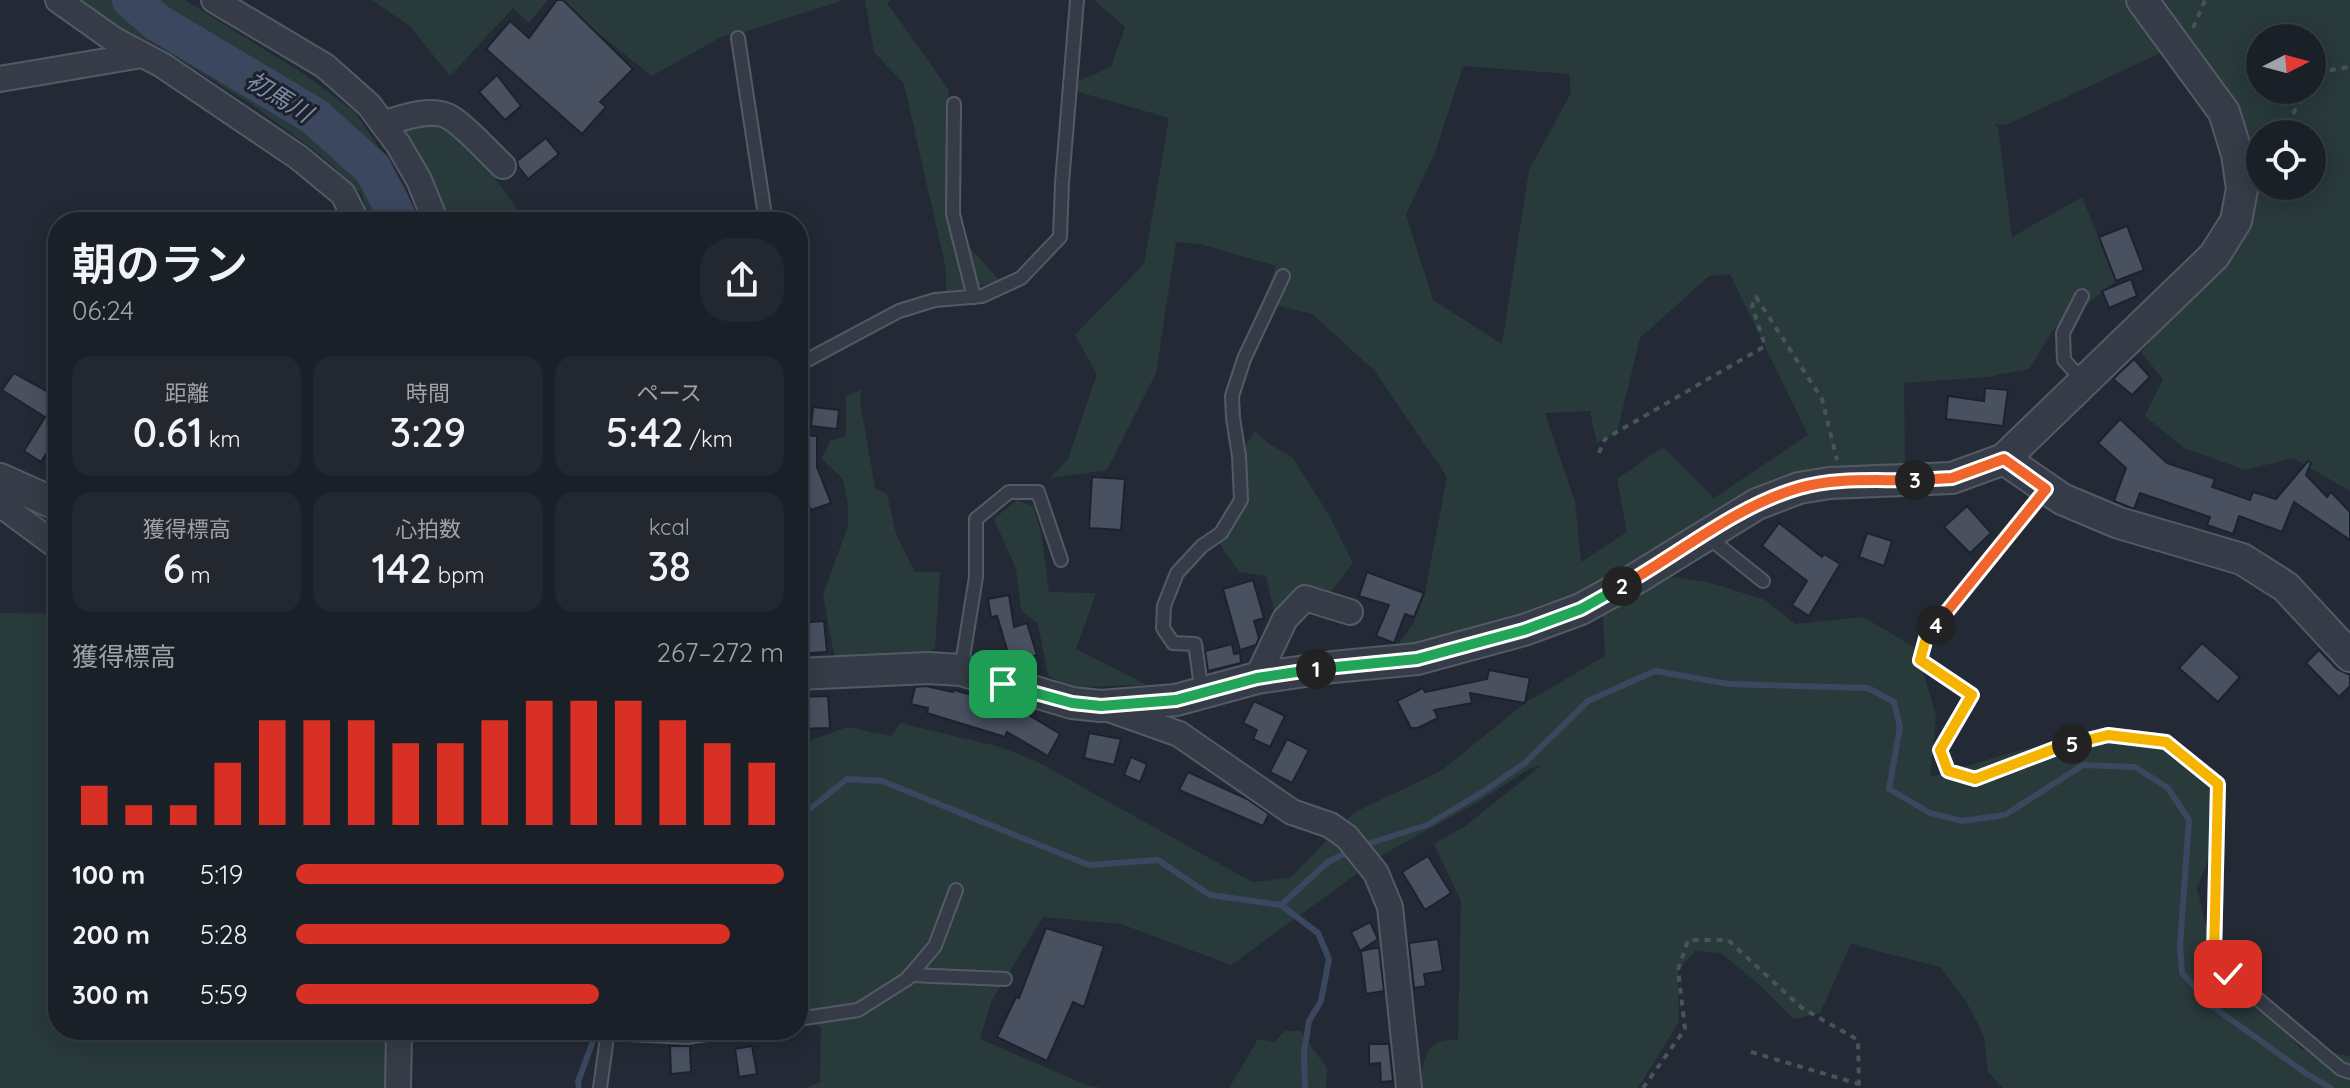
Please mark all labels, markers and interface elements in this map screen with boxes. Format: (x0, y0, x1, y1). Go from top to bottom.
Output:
north arrow (2246, 24, 2326, 104)
map controls (2246, 24, 2326, 200)
water label: 初馬川 (241, 64, 321, 130)
button: locate (2246, 120, 2326, 200)
text: 朝のラン (72, 236, 248, 291)
button: share (700, 238, 784, 322)
text: 06:24 (72, 294, 134, 327)
text: 距離 (165, 379, 209, 407)
text: 時間 (406, 379, 450, 407)
text: ペース (637, 379, 702, 407)
text: 0.61 (133, 407, 203, 457)
text: 3:29 (390, 407, 466, 457)
text: 5:42 (606, 407, 684, 457)
text: km (203, 425, 241, 453)
text: /km (684, 425, 733, 453)
pin: 3 (1895, 460, 1935, 500)
text: 3 (1909, 466, 1921, 494)
text: kcal (649, 513, 690, 541)
text: 獲得標高 (143, 515, 231, 543)
text: 心拍数 (395, 515, 461, 543)
text: 38 (648, 541, 691, 591)
text: 6 (163, 543, 185, 593)
text: 142 (371, 543, 432, 593)
text: m (185, 561, 211, 589)
text: bpm (432, 561, 485, 589)
pin: 2 (1602, 566, 1642, 606)
text: 2 (1616, 572, 1628, 600)
pin: 4 (1916, 605, 1956, 645)
text: 4 (1930, 611, 1942, 639)
text: 267–272 m (657, 636, 784, 669)
text: 獲得標高 (72, 640, 176, 673)
pin: 1 (1296, 649, 1336, 689)
pin (969, 650, 1037, 718)
text: 1 (1312, 655, 1320, 683)
icon: arrive (981, 662, 1025, 706)
pin: 5 (2052, 724, 2092, 764)
text: 5 (2066, 730, 2078, 758)
text: 100 m (72, 858, 145, 891)
text: 5:19 (200, 858, 243, 891)
text: 200 m (72, 918, 150, 951)
text: 5:28 (200, 918, 247, 951)
pin (2194, 940, 2262, 1008)
icon: check (2206, 952, 2250, 996)
text: 300 m (72, 978, 149, 1011)
text: 5:59 (200, 978, 248, 1011)

